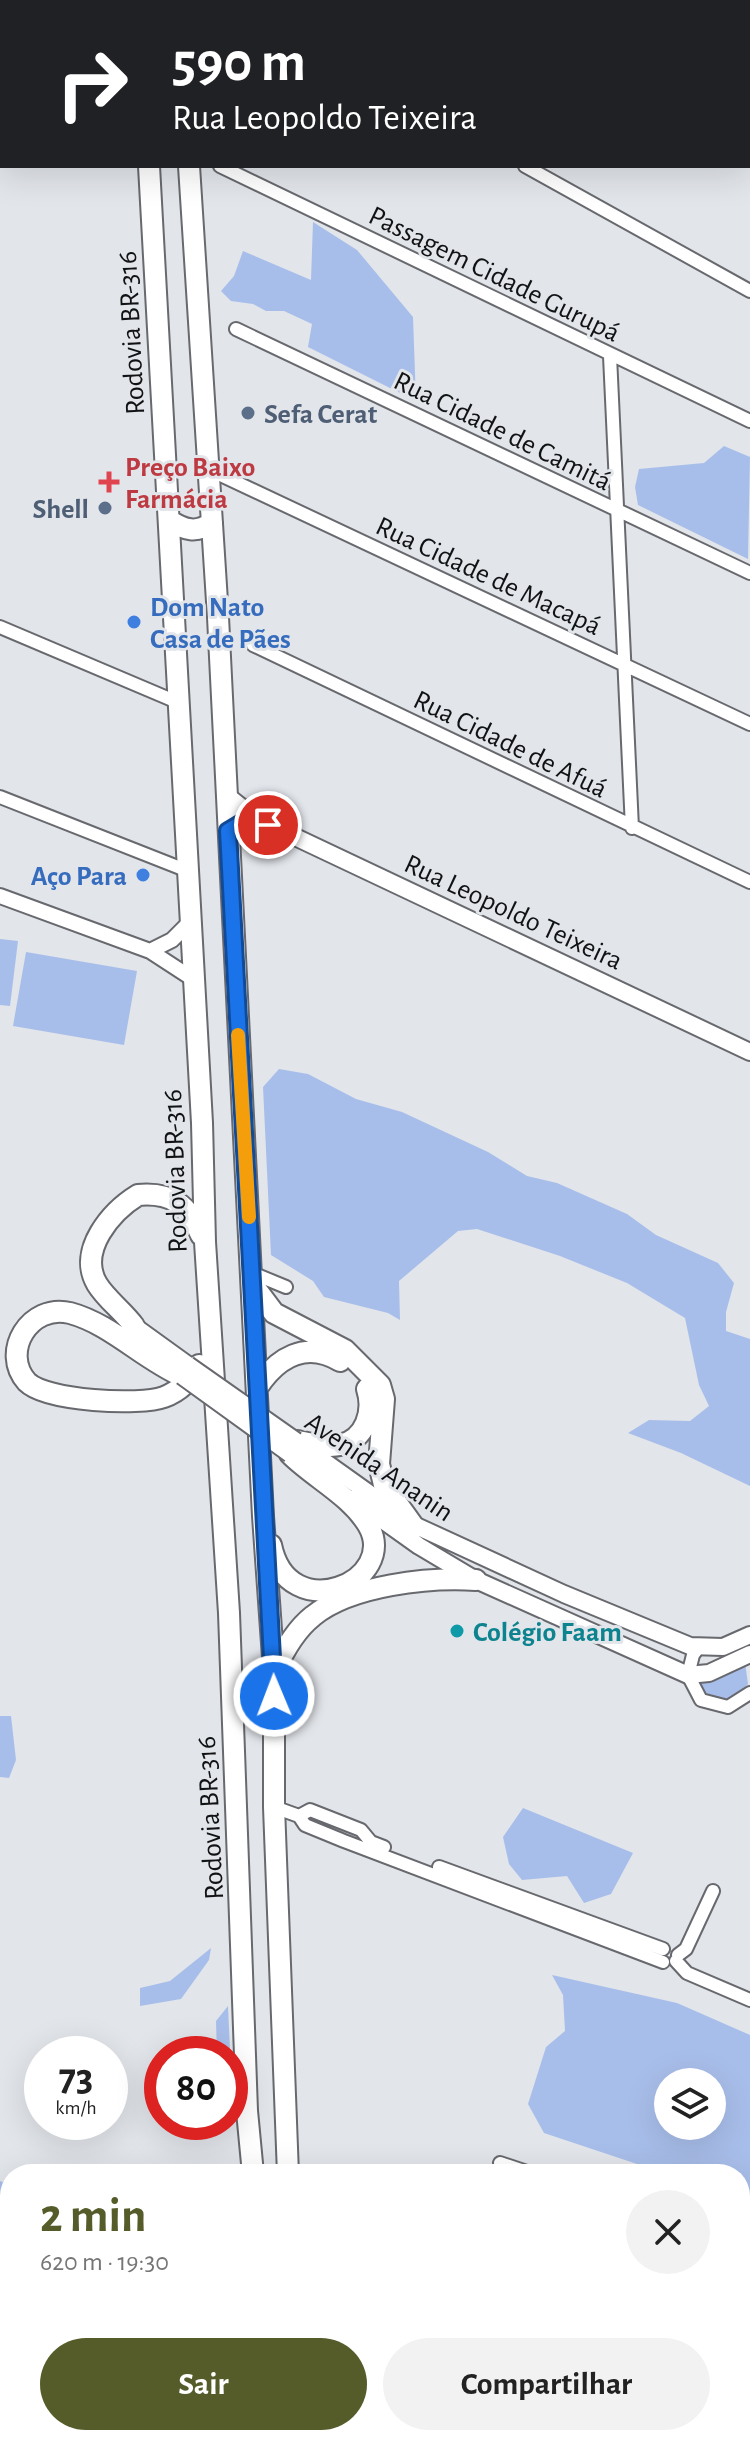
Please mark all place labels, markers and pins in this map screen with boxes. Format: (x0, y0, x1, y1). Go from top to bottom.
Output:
place label: Sefa Cerat (264, 401, 378, 429)
marker: Sefa Cerat (239, 404, 257, 422)
place label: Preço Baixo Farmácia (125, 454, 255, 514)
marker: Preço Baixo Farmácia (100, 473, 118, 491)
place label: Shell (32, 496, 89, 524)
marker: Shell (96, 499, 114, 517)
place label: Dom Nato Casa de Pães (150, 594, 291, 654)
marker: Dom Nato Casa de Pães (125, 613, 143, 631)
pin (234, 791, 302, 859)
place label: Aço Para (31, 863, 127, 891)
marker: Aço Para (134, 866, 152, 884)
place label: Colégio Faam (473, 1619, 622, 1647)
marker: Colégio Faam (448, 1622, 466, 1640)

